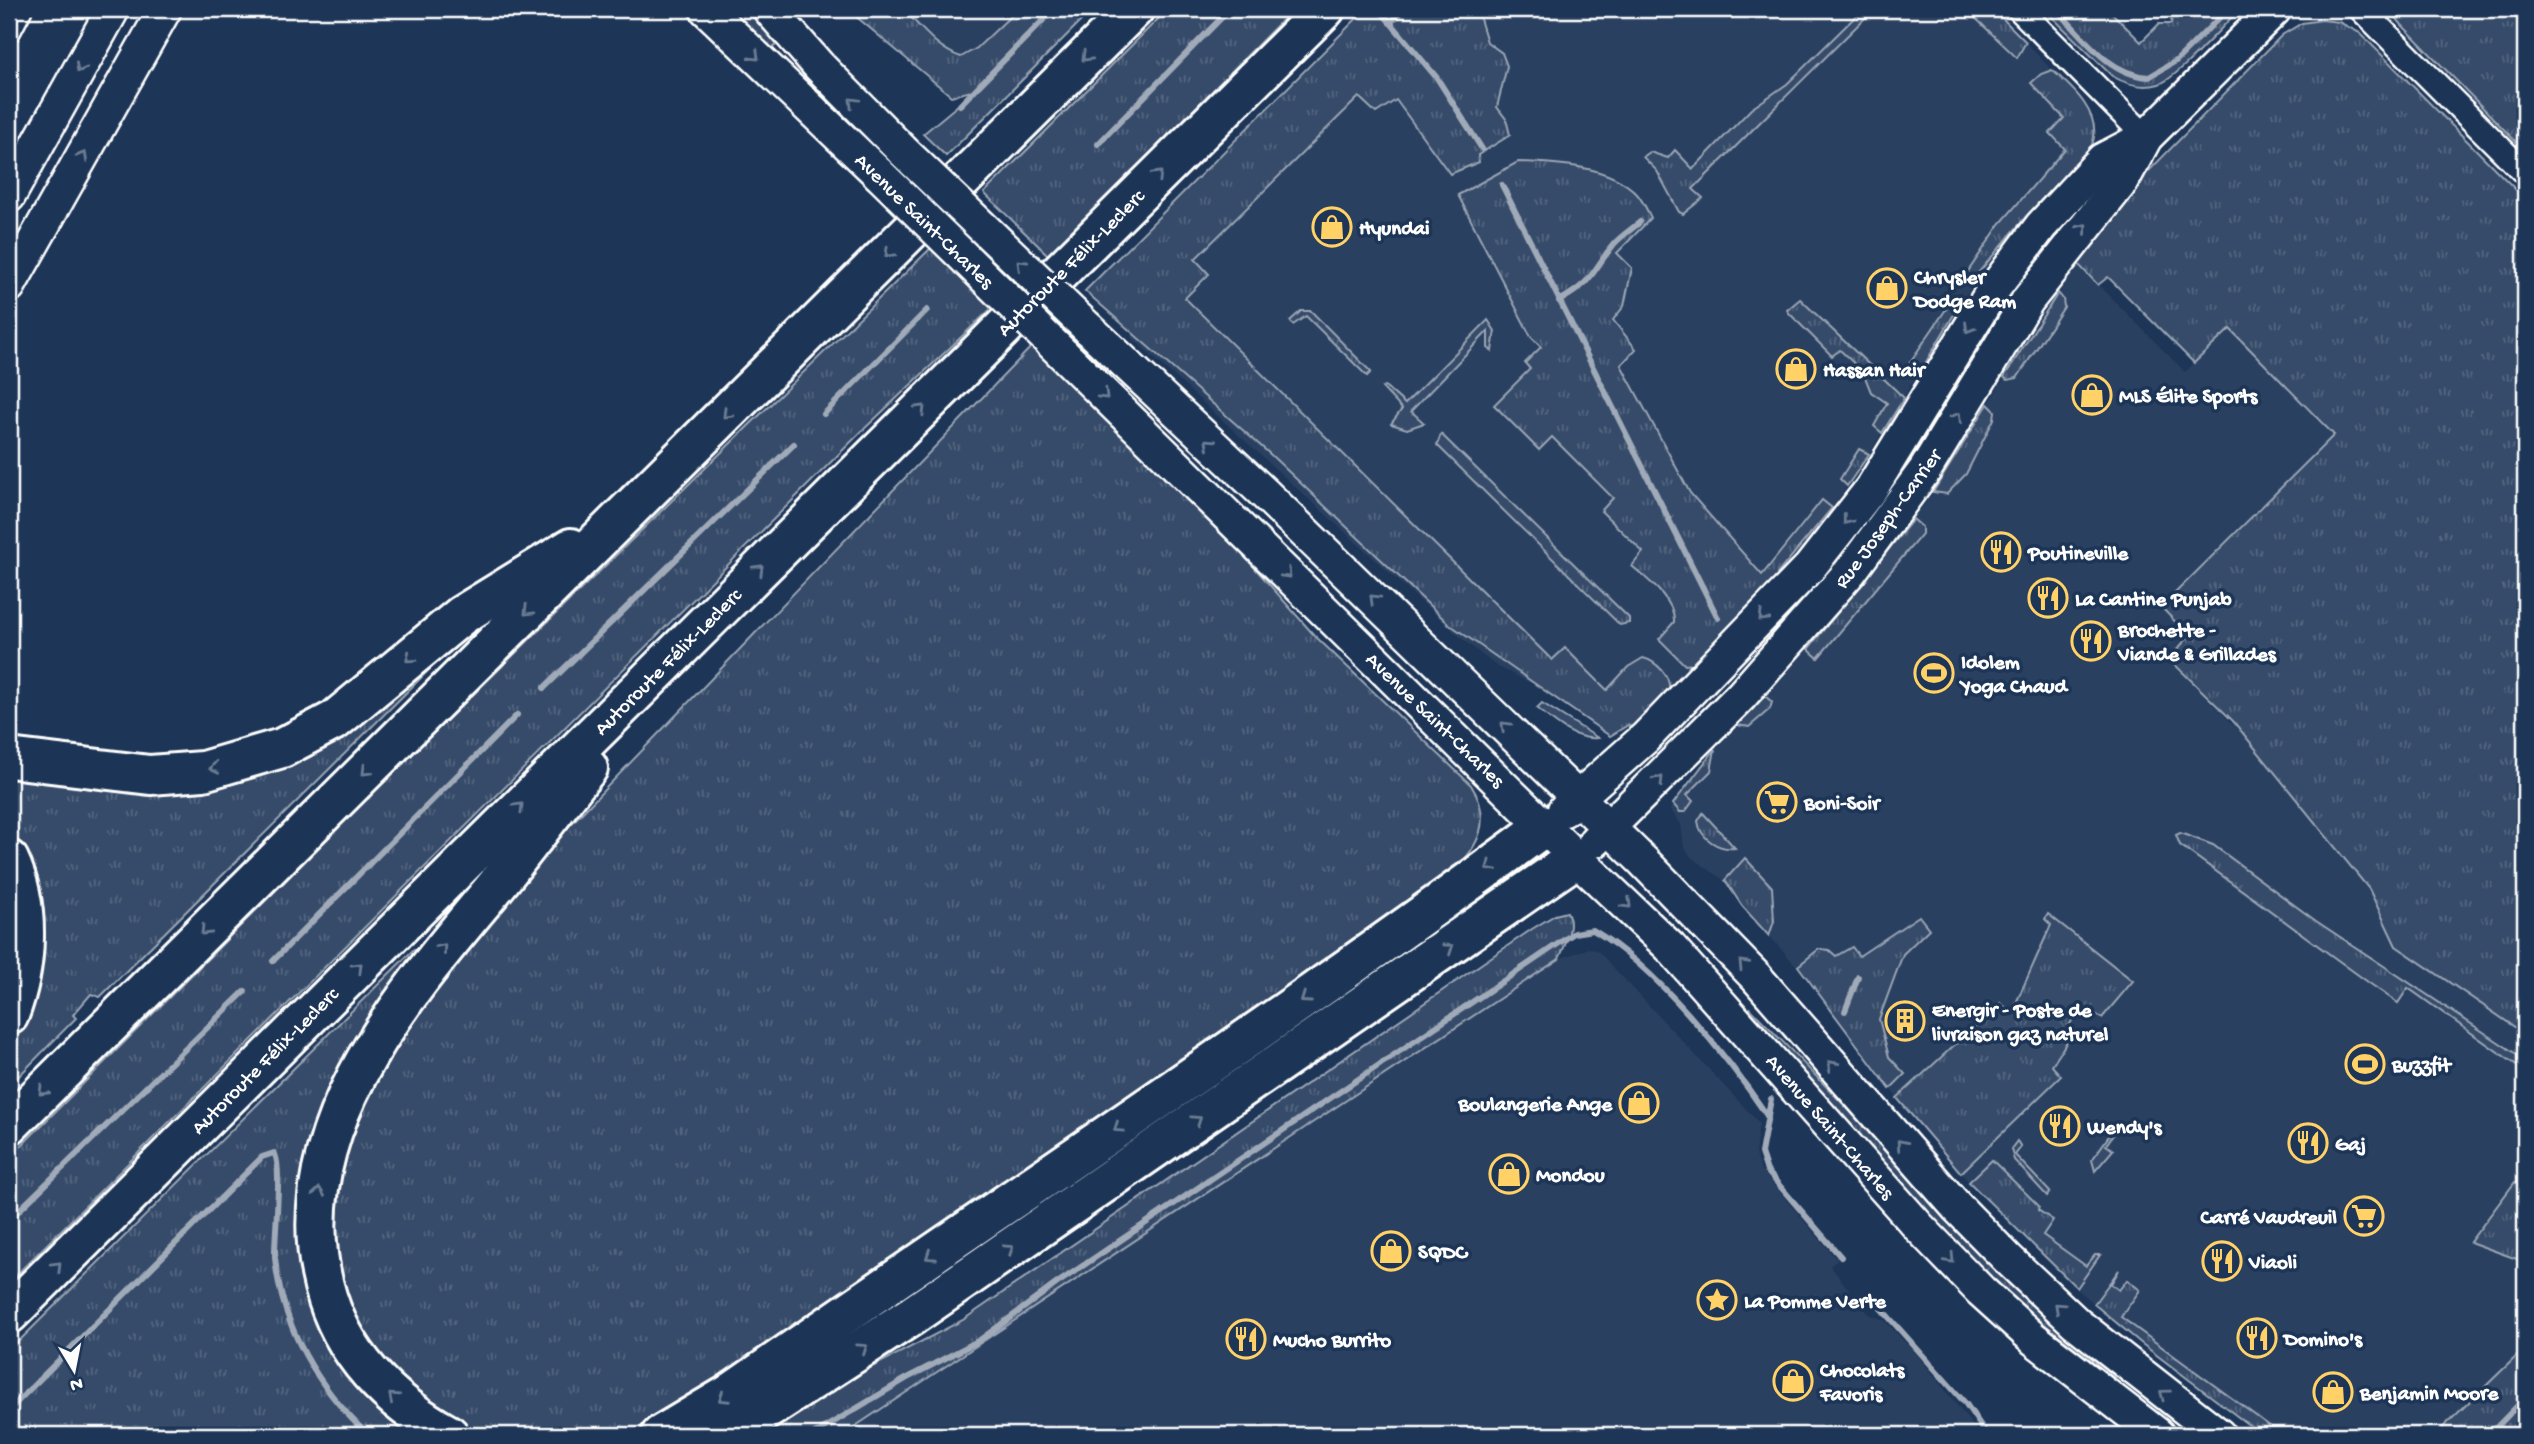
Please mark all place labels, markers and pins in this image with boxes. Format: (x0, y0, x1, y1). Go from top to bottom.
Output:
shop icon: Hyundai (1311, 206, 1353, 248)
place label: Hyundai (1359, 218, 1430, 243)
shop icon: Chrysler Dodge Ram (1866, 267, 1908, 309)
place label: Chrysler Dodge Ram (1912, 267, 2016, 316)
shop icon: Hassan Hair (1775, 348, 1817, 390)
place label: Hassan Hair (1823, 360, 1927, 385)
shop icon: MLS Élite Sports (2071, 374, 2113, 416)
place label: MLS Élite Sports (2119, 386, 2259, 411)
restaurant icon: Poutineville (1980, 531, 2022, 573)
place label: Poutineville (2027, 543, 2129, 568)
restaurant icon: La Cantine Punjab (2027, 577, 2069, 619)
place label: La Cantine Punjab (2075, 589, 2232, 614)
restaurant icon: Brochette - Viande & Grillades (2070, 620, 2112, 662)
place label: Brochette - Viande & Grillades (2117, 620, 2277, 669)
sports icon: Idolem Yoga Chaud (1913, 652, 1955, 694)
place label: Idolem Yoga Chaud (1958, 652, 2069, 701)
supermarket icon: Boni-Soir (1756, 781, 1798, 823)
place label: Boni-Soir (1803, 793, 1882, 818)
building icon: Energir - Poste de livraison gaz naturel (1884, 1000, 1926, 1042)
place label: Energir - Poste de livraison gaz naturel (1931, 1000, 2109, 1049)
sports icon: Buzzfit (2344, 1043, 2386, 1085)
place label: Buzzfit (2391, 1055, 2453, 1080)
shop icon: Boulangerie Ange (1618, 1082, 1660, 1124)
place label: Boulangerie Ange (1458, 1094, 1613, 1119)
restaurant icon: Wendy's (2039, 1105, 2081, 1147)
place label: Wendy's (2086, 1117, 2163, 1142)
restaurant icon: Gaj (2287, 1122, 2329, 1164)
place label: Gaj (2335, 1134, 2366, 1159)
shop icon: Mondou (1488, 1153, 1530, 1195)
place label: Mondou (1536, 1165, 1605, 1190)
supermarket icon: Carré Vaudreuil (2343, 1195, 2385, 1237)
place label: Carré Vaudreuil (2199, 1207, 2337, 1232)
shop icon: SQDC (1370, 1230, 1412, 1272)
restaurant icon: Viaoli (2201, 1240, 2243, 1282)
place label: SQDC (1418, 1242, 1469, 1267)
place label: Viaoli (2248, 1252, 2297, 1277)
place icon: La Pomme Verte (1696, 1279, 1738, 1321)
place label: La Pomme Verte (1744, 1291, 1887, 1316)
restaurant icon: Domino's (2236, 1317, 2278, 1359)
restaurant icon: Mucho Burrito (1225, 1318, 1267, 1360)
place label: Domino's (2282, 1329, 2363, 1354)
place label: Mucho Burrito (1273, 1330, 1391, 1355)
shop icon: Chocolats Favoris (1772, 1360, 1814, 1402)
place label: Chocolats Favoris (1819, 1360, 1905, 1409)
shop icon: Benjamin Moore (2312, 1371, 2354, 1413)
place label: Benjamin Moore (2359, 1383, 2500, 1408)

